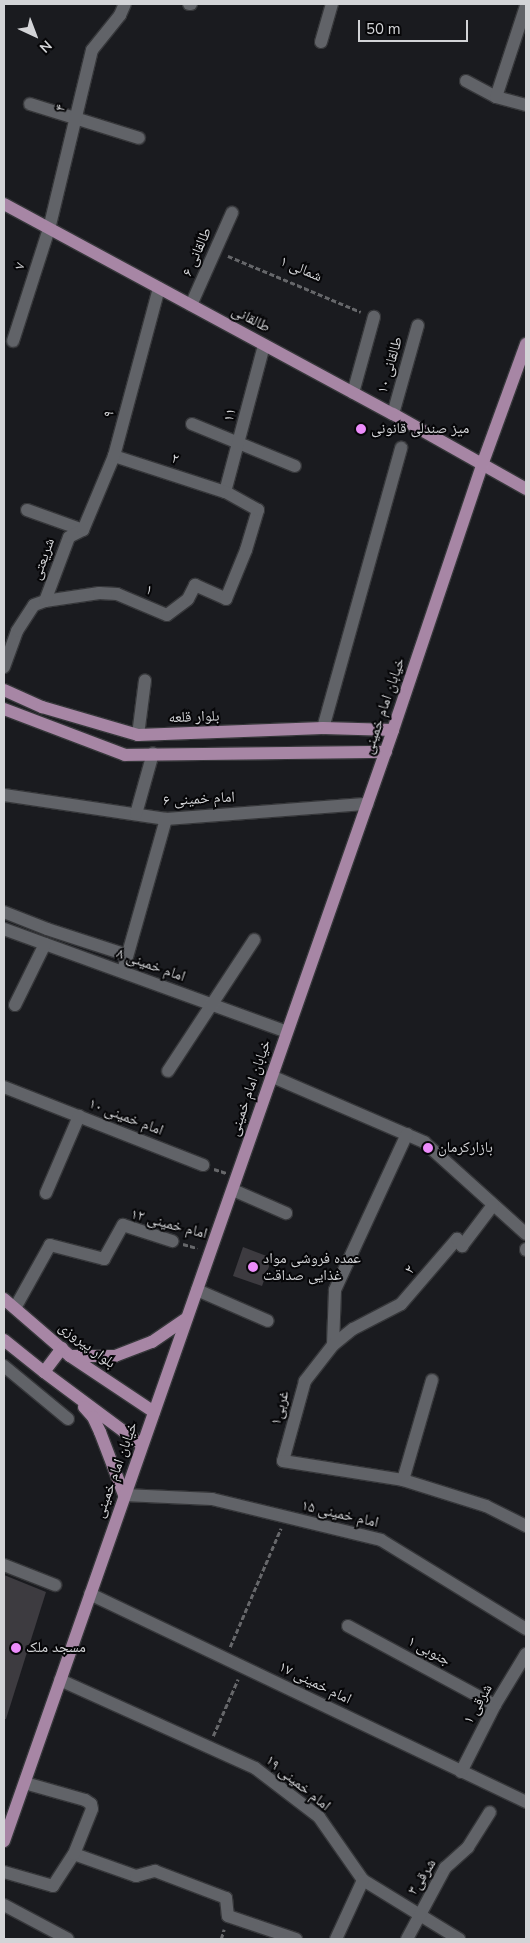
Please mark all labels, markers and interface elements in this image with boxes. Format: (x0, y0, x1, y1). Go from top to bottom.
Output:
north arrow (10, 10, 60, 60)
scale bar (360, 10, 470, 42)
text: 50 m (366, 19, 401, 39)
text: N (35, 36, 56, 57)
street label: ۴ (51, 103, 71, 113)
street label: طالقانی ۶ (178, 225, 216, 279)
street label: ۱ شمالی (277, 252, 325, 286)
street label: ۷ (10, 260, 30, 272)
street label: طالقانی (229, 301, 273, 337)
street label: طالقانی ۱۰ (373, 335, 407, 395)
street label: ۱۱ (220, 406, 240, 424)
street label: ۹ (99, 408, 119, 420)
place label: میز صندلی قانونی (371, 420, 469, 438)
marker: میز صندلی قانونی (355, 423, 367, 435)
street label: ۲ (169, 449, 181, 469)
street label: شریعتی (27, 536, 59, 582)
street label: ۱ (142, 580, 156, 600)
street label: خیابان امام خمینی (359, 656, 409, 756)
street label: بلوار قلعه (168, 707, 220, 727)
street label: امام خمینی ۶ (163, 788, 235, 810)
street label: امام خمینی ۸ (114, 944, 188, 986)
street label: خیابان امام خمینی (225, 1038, 275, 1138)
street label: امام خمینی ۱۰ (86, 1095, 166, 1139)
place label: بازارکرمان (438, 1139, 493, 1157)
marker: بازارکرمان (422, 1142, 434, 1154)
street label: امام خمینی ۱۲ (129, 1205, 209, 1243)
place label: عمده فروشی مواد غذایی صداقت (263, 1249, 361, 1284)
marker: عمده فروشی مواد غذایی صداقت (247, 1261, 259, 1273)
street label: ۲ (401, 1262, 419, 1278)
street label: بلوار پیروزی (55, 1318, 119, 1372)
street label: غربی۱ (267, 1389, 293, 1427)
street label: خیابان امام خمینی (90, 1420, 142, 1520)
street label: امام خمینی ۱۵ (300, 1496, 380, 1532)
street label: ۱ جنوبی (404, 1632, 454, 1670)
place label: مسجد ملک (26, 1639, 86, 1657)
marker: مسجد ملک (10, 1642, 22, 1654)
street label: امام خمینی ۱۷ (276, 1658, 354, 1708)
street label: ۱ شرقی (460, 1681, 496, 1727)
street label: امام خمینی ۱۹ (262, 1751, 334, 1815)
street label: شرقی۳ (404, 1856, 440, 1898)

